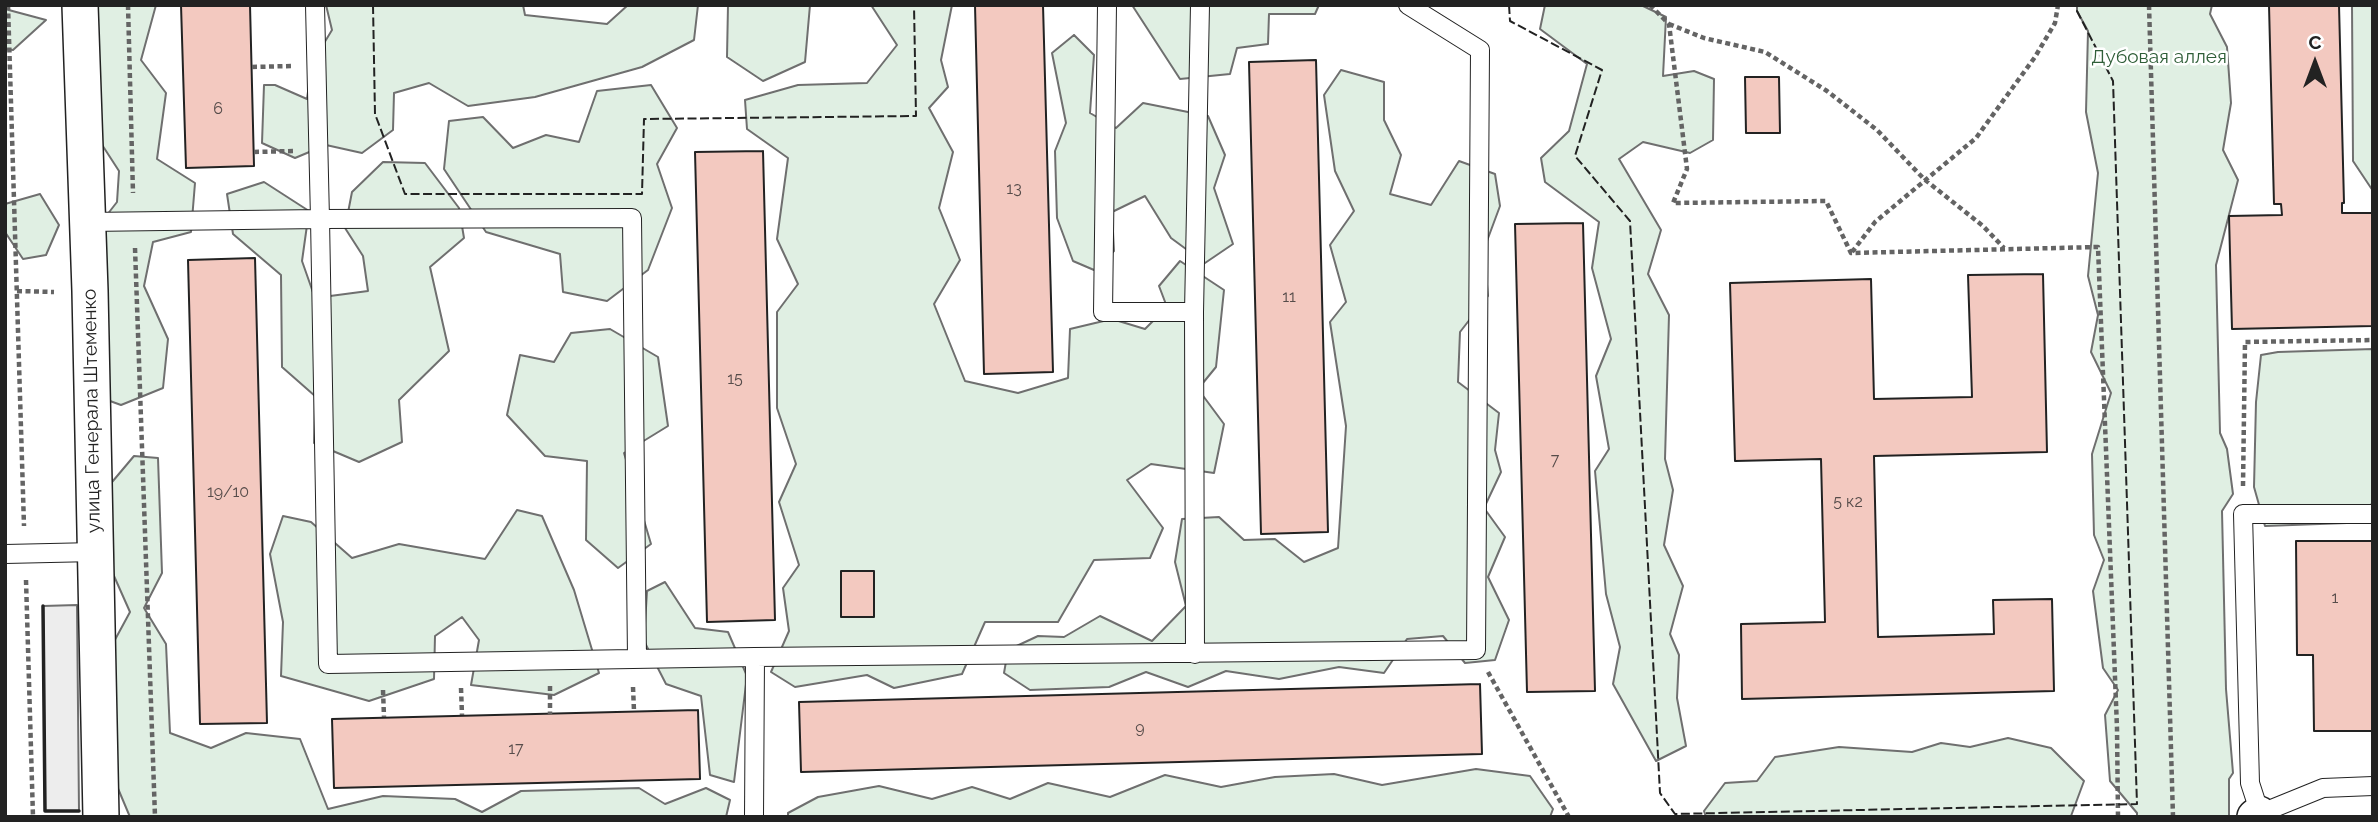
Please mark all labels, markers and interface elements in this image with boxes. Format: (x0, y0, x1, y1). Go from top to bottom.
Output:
north arrow (2280, 28, 2350, 98)
text: С (2308, 31, 2322, 53)
park label: Дубовая аллея (2091, 46, 2227, 68)
house number: 6 (213, 99, 223, 119)
house number: 13 (1006, 179, 1022, 199)
house number: 11 (1282, 287, 1296, 307)
street label: улица Генерала Штеменко (78, 289, 106, 533)
house number: 15 (727, 369, 743, 389)
house number: 7 (1551, 450, 1559, 470)
house number: 19/10 (207, 482, 249, 502)
house number: 5 к2 (1833, 492, 1863, 512)
house number: 1 (2332, 588, 2338, 608)
house number: 9 (1135, 718, 1145, 738)
house number: 17 (508, 739, 524, 759)

